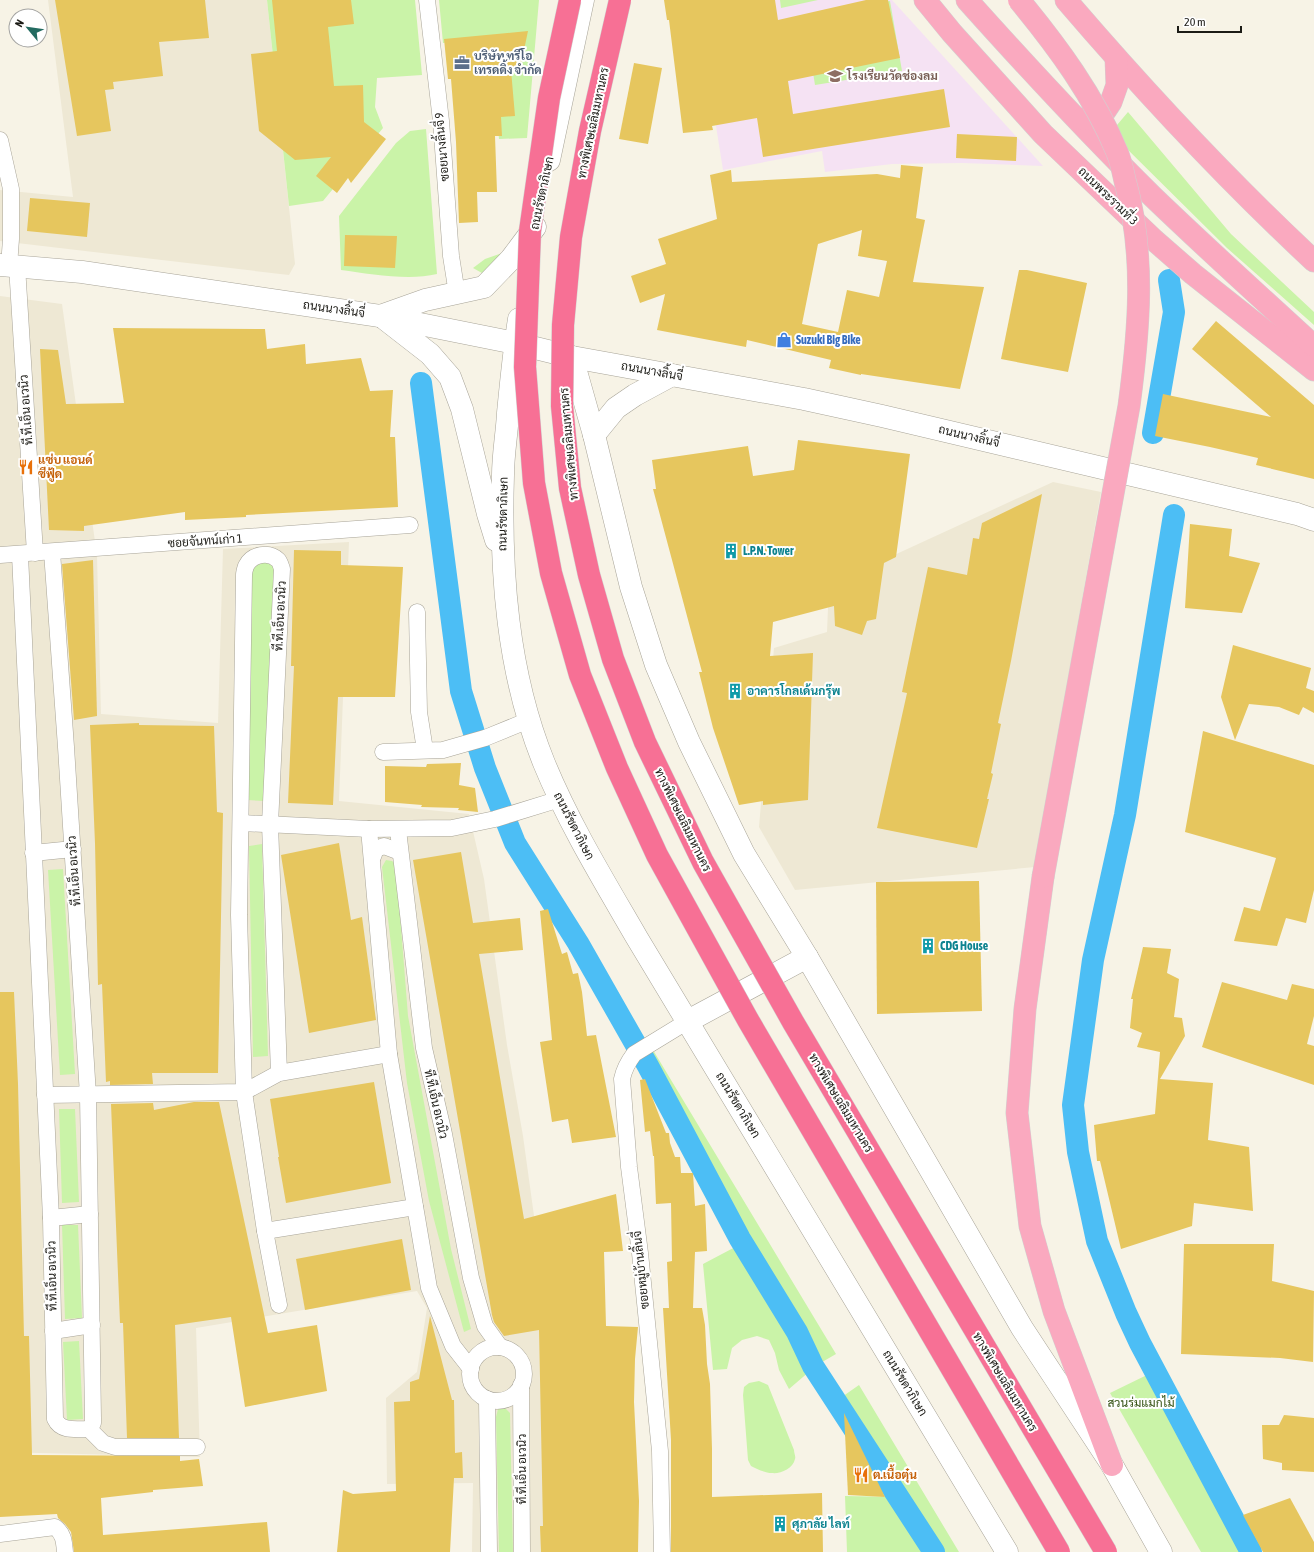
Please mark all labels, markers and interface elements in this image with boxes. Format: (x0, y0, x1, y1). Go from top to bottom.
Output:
north arrow (8, 8, 48, 48)
scale bar (1178, 8, 1241, 34)
text: 20 m (1184, 15, 1206, 29)
text: N (12, 17, 26, 29)
place label: บริษัท ทรีโอ เทรดดิ้ง จำกัด (474, 48, 542, 77)
office icon: บริษัท ทรีโอ เทรดดิ้ง จำกัด (453, 54, 471, 72)
street label: ทางพิเศษเฉลิมมหานคร (574, 66, 612, 180)
school or university icon: โรงเรียนวัดช่องลม (826, 67, 844, 85)
place label: โรงเรียนวัดช่องลม (846, 68, 938, 83)
street label: ซอยนางลิ้นจี่ 9 (428, 112, 452, 182)
street label: ถนนรัชดาภิเษก (527, 155, 557, 231)
street label: ถนนพระรามที่ 3 (1075, 161, 1143, 228)
street label: ถนนนางลิ้นจี่ (302, 294, 366, 320)
shop icon: Suzuki Big Bike (775, 331, 793, 349)
place label: Suzuki Big Bike (796, 333, 861, 347)
street label: ถนนนางลิ้นจี่ (620, 355, 685, 383)
street label: ที.ที.เอ็น อเวนิว (15, 374, 35, 446)
street label: ทางพิเศษเฉลิมมหานคร (557, 387, 581, 501)
street label: ถนนนางลิ้นจี่ (937, 418, 1002, 450)
place label: แซ่บ แอนด์ ซีฟู้ด (38, 452, 94, 482)
restaurant icon: แซ่บ แอนด์ ซีฟู้ด (17, 458, 35, 476)
street label: ถนนรัชดาภิเษก (495, 477, 511, 551)
street label: ซอยจันทน์เก่า 1 (167, 530, 243, 551)
building icon: L.P.N. Tower (722, 542, 740, 560)
place label: L.P.N. Tower (743, 544, 794, 558)
street label: ที.ที.เอ็น อเวนิว (269, 580, 289, 652)
building icon: อาคารโกลเด้นกรุ๊พ (726, 682, 744, 700)
place label: อาคารโกลเด้นกรุ๊พ (747, 683, 840, 699)
street label: ทางพิเศษเฉลิมมหานคร (652, 766, 714, 874)
street label: ถนนรัชดาภิเษก (551, 790, 597, 862)
street label: ที.ที.เอ็น อเวนิว (63, 835, 83, 907)
building icon: CDG House (919, 937, 937, 955)
place label: CDG House (940, 939, 989, 953)
street label: ทางพิเศษเฉลิมมหานคร (806, 1051, 876, 1155)
street label: ที.ที.เอ็น อเวนิว (421, 1067, 453, 1140)
street label: ถนนรัชดาภิเษก (713, 1069, 763, 1141)
street label: ซอยหมู่บ้านลิ้นจี่ (626, 1230, 653, 1310)
street label: ที.ที.เอ็น อเวนิว (42, 1240, 60, 1312)
street label: ทางพิเศษเฉลิมมหานคร (970, 1330, 1040, 1434)
street label: ถนนรัชดาภิเษก (880, 1347, 930, 1419)
park label: สวนร่มแมกไม้ (1107, 1395, 1176, 1410)
street label: ที.ที.เอ็น อเวนิว (513, 1434, 529, 1504)
place label: ต.เนื้อตุ๋น (873, 1464, 917, 1483)
restaurant icon: ต.เนื้อตุ๋น (852, 1466, 870, 1484)
building icon: ศุภาลัย ไลท์ (771, 1515, 789, 1533)
place label: ศุภาลัย ไลท์ (792, 1516, 851, 1532)

